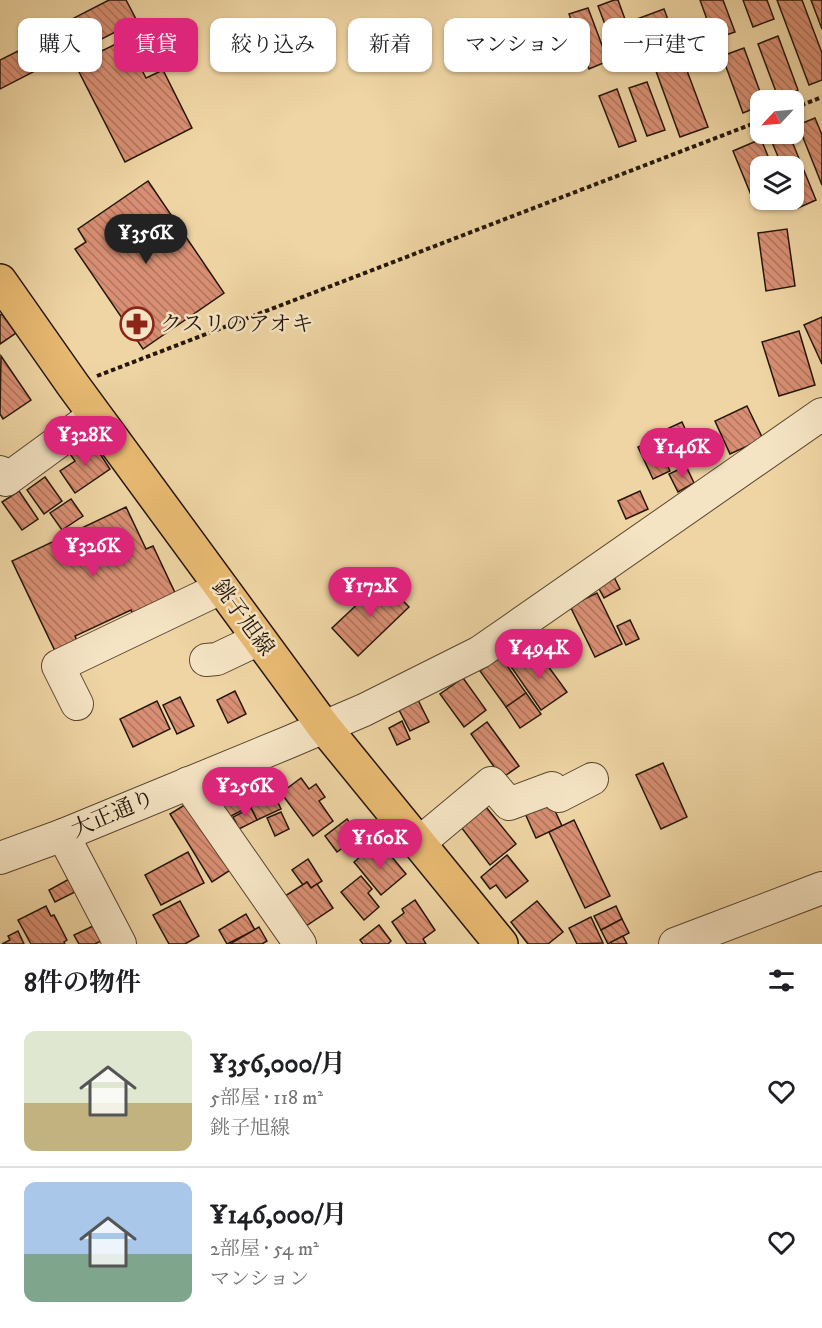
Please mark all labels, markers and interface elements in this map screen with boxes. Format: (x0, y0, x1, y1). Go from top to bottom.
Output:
chip: 購入 (18, 18, 102, 72)
chip: 賃貸 (114, 18, 198, 72)
chip: 絞り込み (210, 18, 336, 72)
chip: 新着 (348, 18, 432, 72)
chip: マンション (444, 18, 590, 72)
chip: 一戸建て (602, 18, 728, 72)
north arrow (750, 90, 804, 144)
map controls (750, 90, 804, 210)
button: layers (750, 156, 804, 210)
pin: ¥356K (104, 214, 188, 265)
text: ¥356K (118, 221, 174, 246)
pharmacy icon: クスリのアオキ (119, 306, 155, 342)
place label: クスリのアオキ (160, 311, 314, 338)
pin: ¥328K (43, 416, 127, 467)
text: ¥328K (58, 423, 112, 448)
pin: ¥146K (640, 428, 724, 479)
text: ¥146K (654, 435, 710, 460)
pin: ¥326K (51, 527, 135, 578)
text: ¥326K (65, 534, 121, 559)
pin: ¥172K (328, 567, 412, 618)
street label: 銚子旭線 (206, 574, 280, 662)
text: ¥172K (342, 574, 398, 599)
pin: ¥494K (497, 629, 581, 680)
text: ¥494K (509, 636, 569, 661)
pin: ¥256K (203, 767, 287, 818)
text: ¥256K (216, 774, 274, 799)
street label: 大正通り (67, 784, 159, 844)
pin: ¥160K (338, 819, 422, 870)
text: ¥160K (352, 826, 408, 851)
icon: filters (765, 964, 798, 997)
text: 8件の物件 (24, 967, 141, 1000)
text: ¥356,000/月 (210, 1048, 346, 1081)
icon: home (72, 1055, 144, 1127)
icon: heart (765, 1075, 798, 1108)
text: 5部屋 · 118 m² (210, 1086, 323, 1111)
text: 銚子旭線 (210, 1116, 290, 1141)
text: ¥146,000/月 (210, 1199, 348, 1232)
icon: home (72, 1206, 144, 1278)
icon: heart (765, 1226, 798, 1259)
text: 2部屋 · 54 m² (210, 1237, 319, 1262)
text: マンション (210, 1267, 309, 1292)

